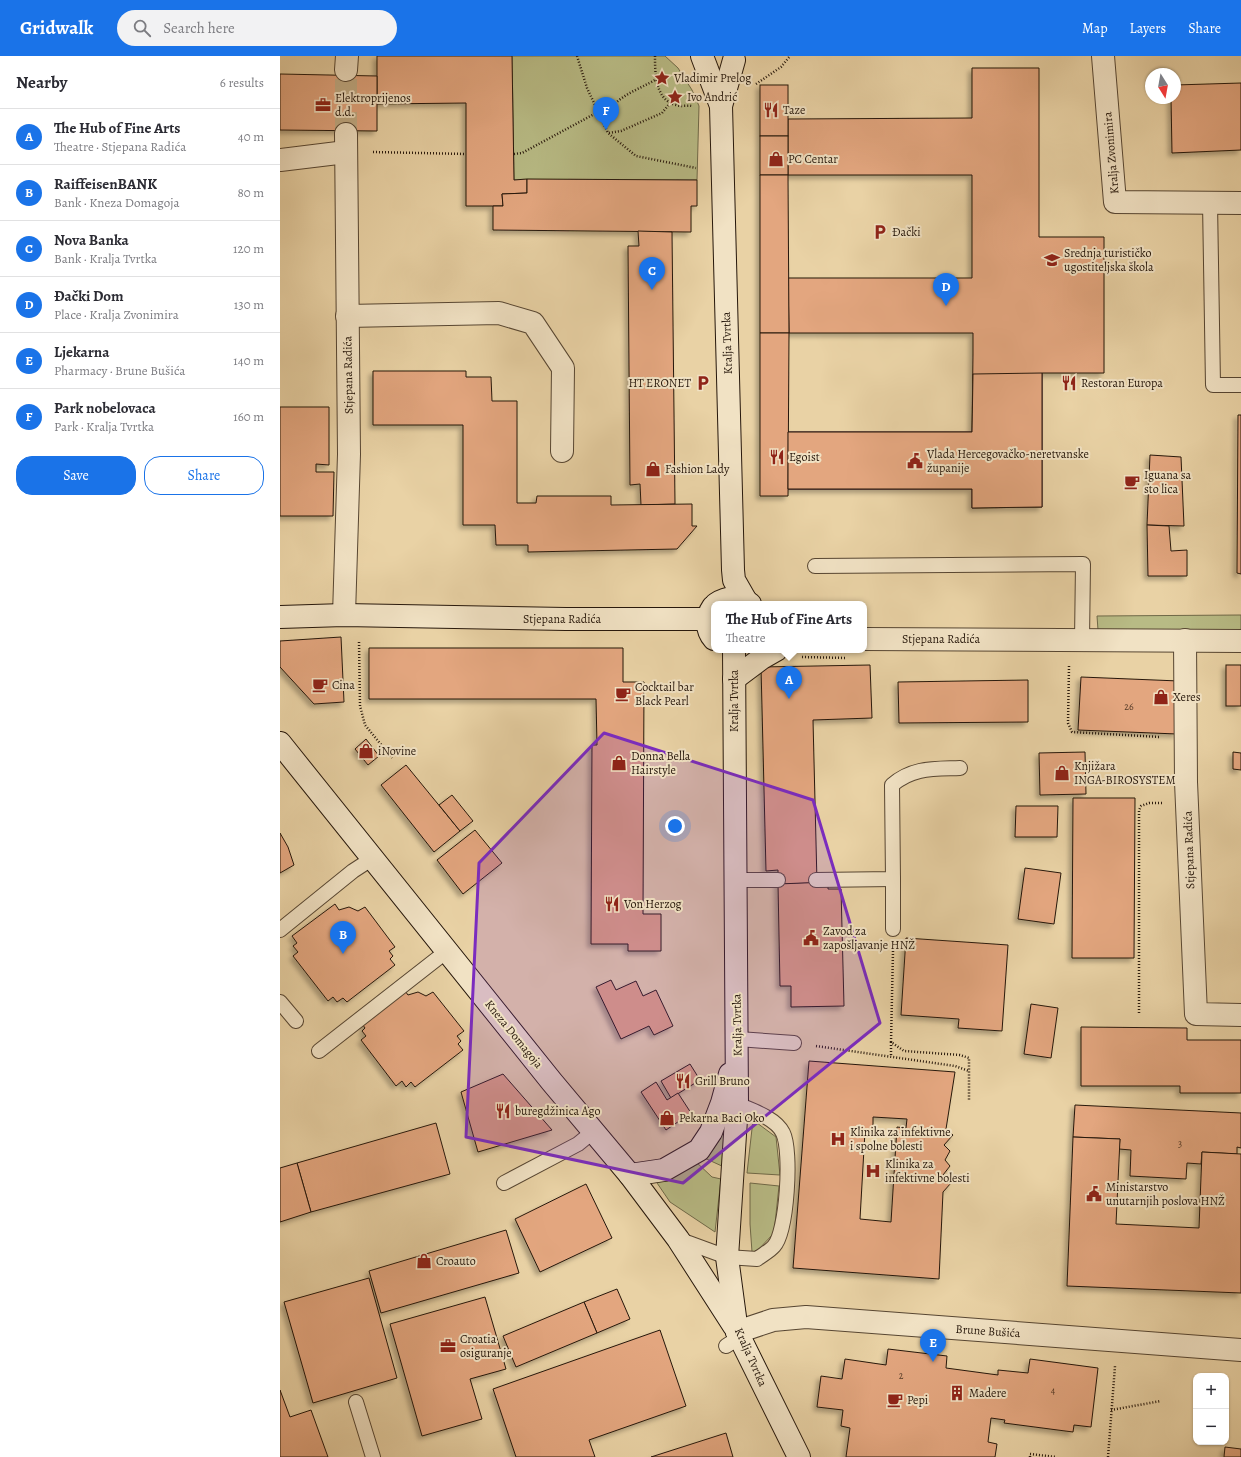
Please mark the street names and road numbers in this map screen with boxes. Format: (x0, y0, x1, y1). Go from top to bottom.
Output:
street label: Kralja Zvonimira (1099, 111, 1123, 195)
street label: Kralja Tvrtka (718, 311, 736, 375)
street label: Stjepana Radića (339, 335, 357, 414)
street label: Stjepana Radića (523, 611, 602, 627)
street label: Stjepana Radića (902, 631, 981, 647)
street label: Kralja Tvrtka (726, 669, 742, 732)
street label: Stjepana Radića (1180, 810, 1198, 889)
street label: Kralja Tvrtka (728, 993, 746, 1056)
street label: Kneza Domagoja (481, 997, 547, 1072)
street label: Brune Bušića (955, 1321, 1021, 1341)
street label: Kralja Tvrtka (731, 1325, 771, 1389)

